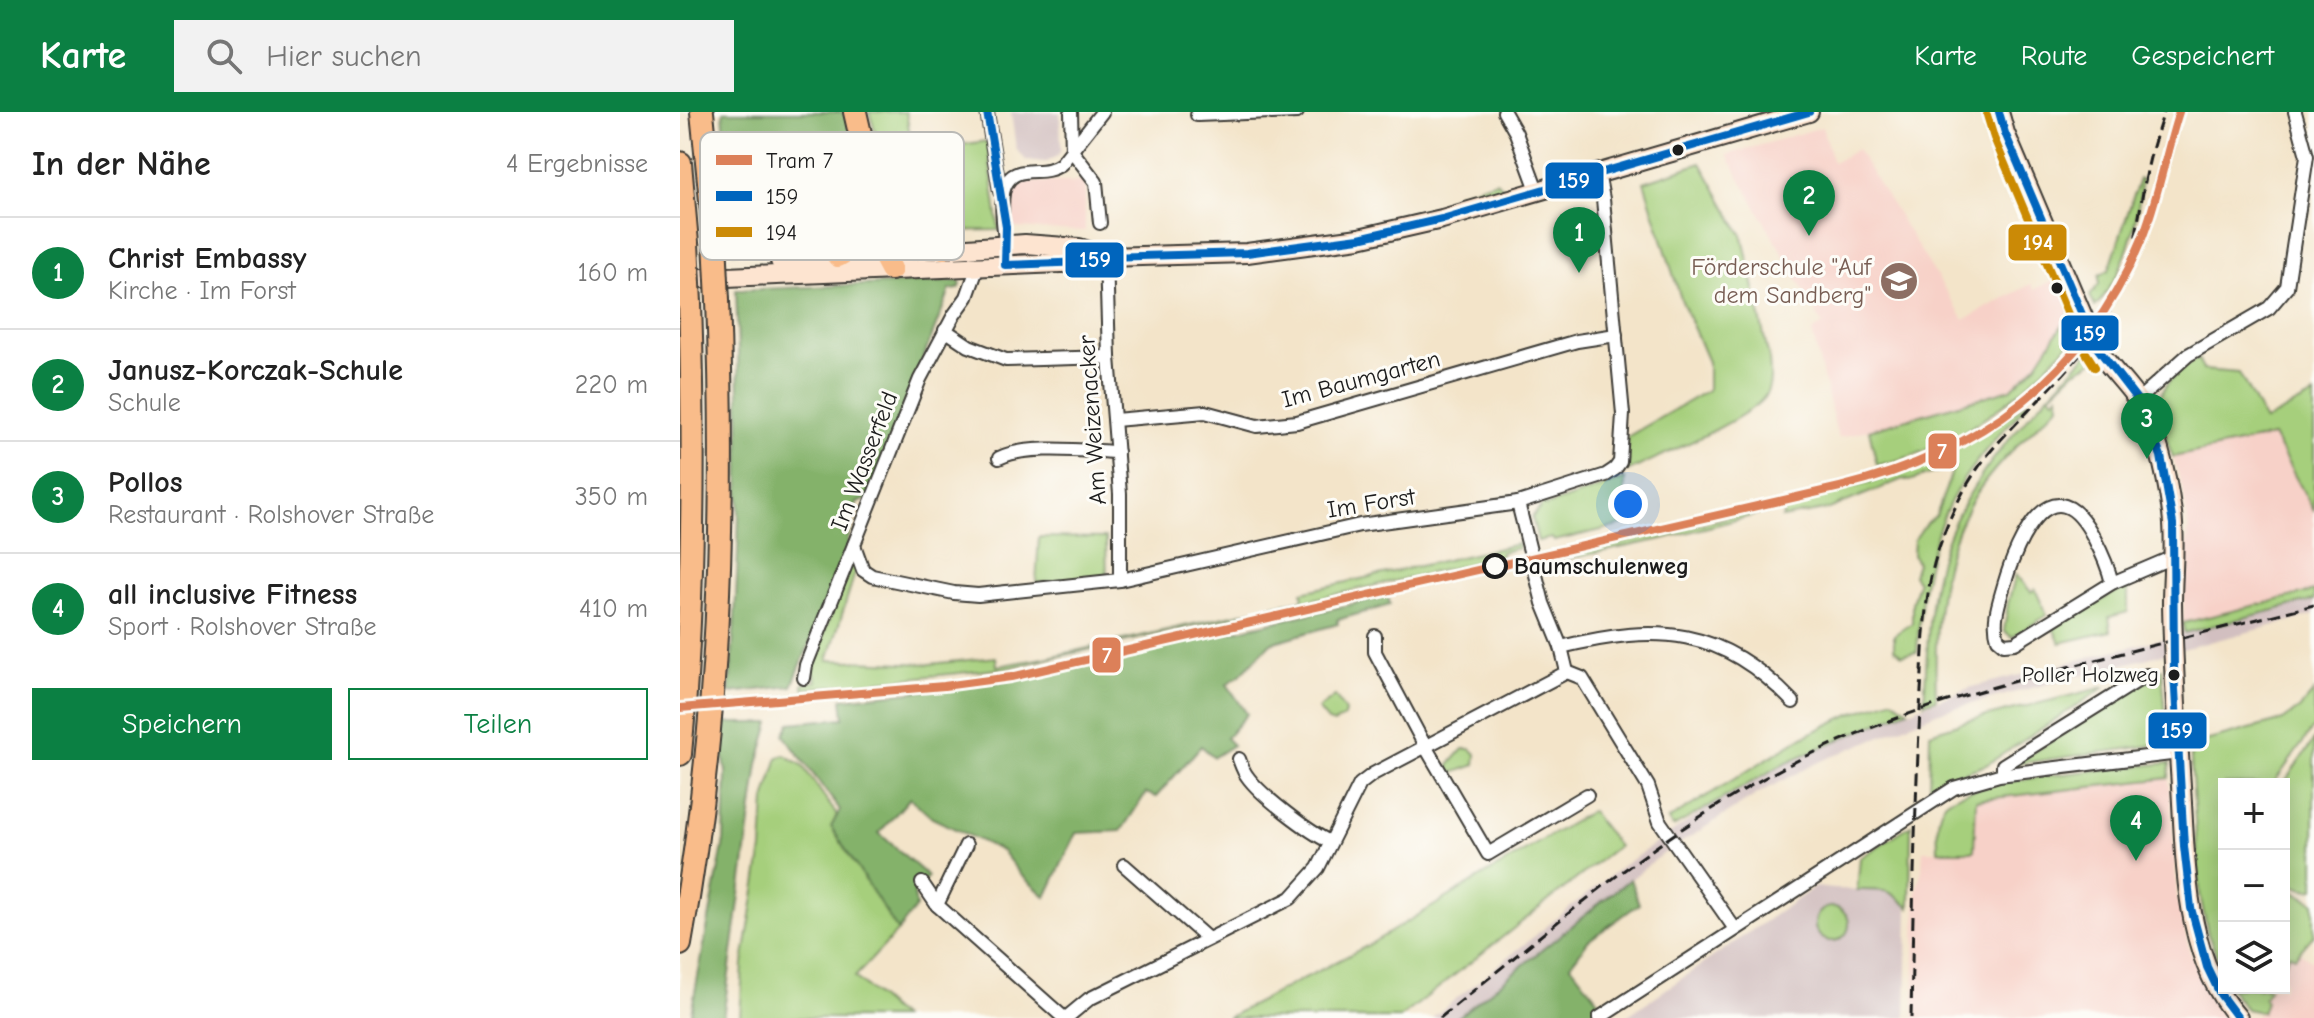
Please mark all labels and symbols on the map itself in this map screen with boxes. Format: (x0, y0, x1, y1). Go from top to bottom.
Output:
legend (700, 132, 964, 260)
unlabelled marker (1670, 142, 1686, 158)
text: Tram 7 (766, 148, 834, 174)
line badge: 159 (1544, 161, 1605, 200)
text: 159 (1558, 168, 1590, 194)
pin: 2 (1783, 170, 1835, 236)
text: 159 (766, 184, 798, 210)
pin: 1 (1553, 207, 1605, 273)
text: 194 (766, 220, 797, 246)
line badge: 194 (2007, 223, 2068, 262)
text: 194 (2023, 230, 2053, 256)
line badge: 159 (1064, 241, 1125, 279)
text: 159 (1079, 247, 1111, 273)
place label: Förderschule "Auf dem Sandberg" (1691, 253, 1872, 309)
school or university icon: Förderschule "Auf dem Sandberg" (1878, 260, 1920, 302)
unlabelled marker (2049, 280, 2065, 296)
line badge: 159 (2060, 314, 2120, 352)
text: 159 (2074, 321, 2106, 347)
street label: Am Weizenacker (1072, 334, 1112, 506)
street label: Im Baumgarten (1279, 344, 1443, 414)
street label: Im Wasserfeld (825, 388, 903, 534)
pin: 3 (2121, 393, 2173, 459)
line badge: 7 (1927, 432, 1958, 470)
text: 7 (1937, 439, 1947, 465)
street label: Im Forst (1325, 482, 1418, 524)
your location (1608, 484, 1648, 524)
place label: Baumschulenweg (1514, 552, 1689, 580)
marker: Baumschulenweg (1483, 554, 1507, 578)
line badge: 7 (1091, 636, 1122, 674)
text: 7 (1102, 643, 1112, 669)
place label: Poller Holzweg (2022, 662, 2159, 688)
marker: Poller Holzweg (2166, 667, 2182, 683)
line badge: 159 (2147, 711, 2208, 750)
text: 159 (2161, 718, 2193, 744)
pin: 4 (2110, 795, 2162, 861)

